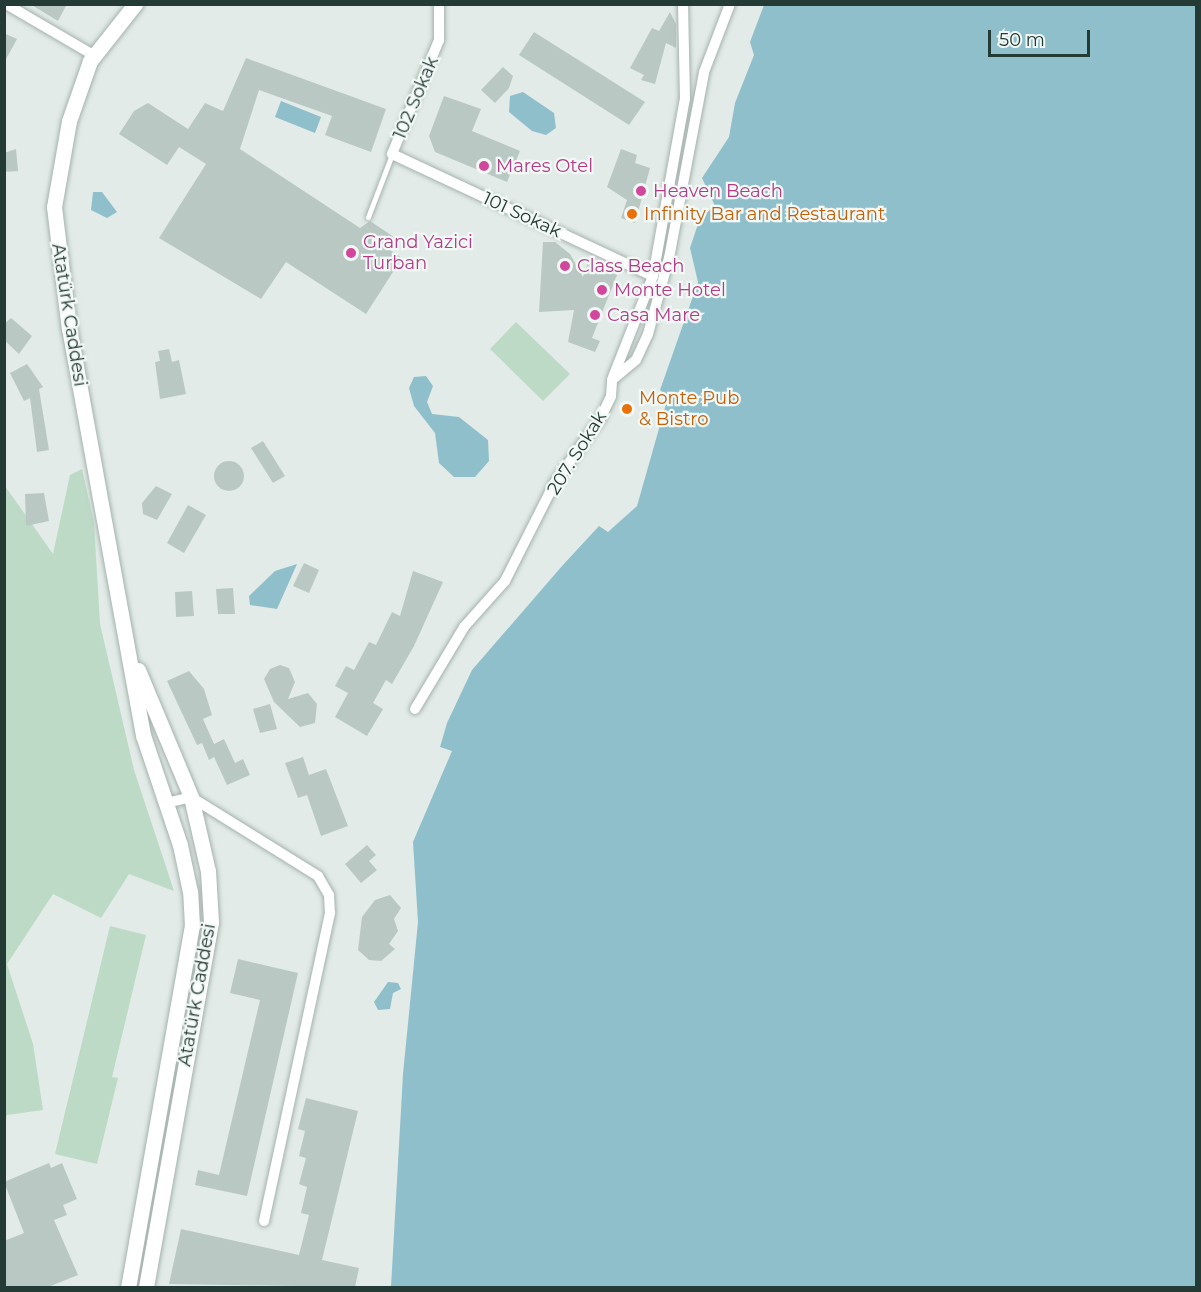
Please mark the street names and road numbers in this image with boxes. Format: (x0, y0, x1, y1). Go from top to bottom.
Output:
street label: 102 Sokak (389, 53, 443, 143)
street label: 101 Sokak (479, 187, 565, 243)
street label: Atatürk Caddesi (47, 242, 91, 388)
street label: 207. Sokak (543, 407, 611, 499)
street label: Atatürk Caddesi (174, 922, 220, 1068)

